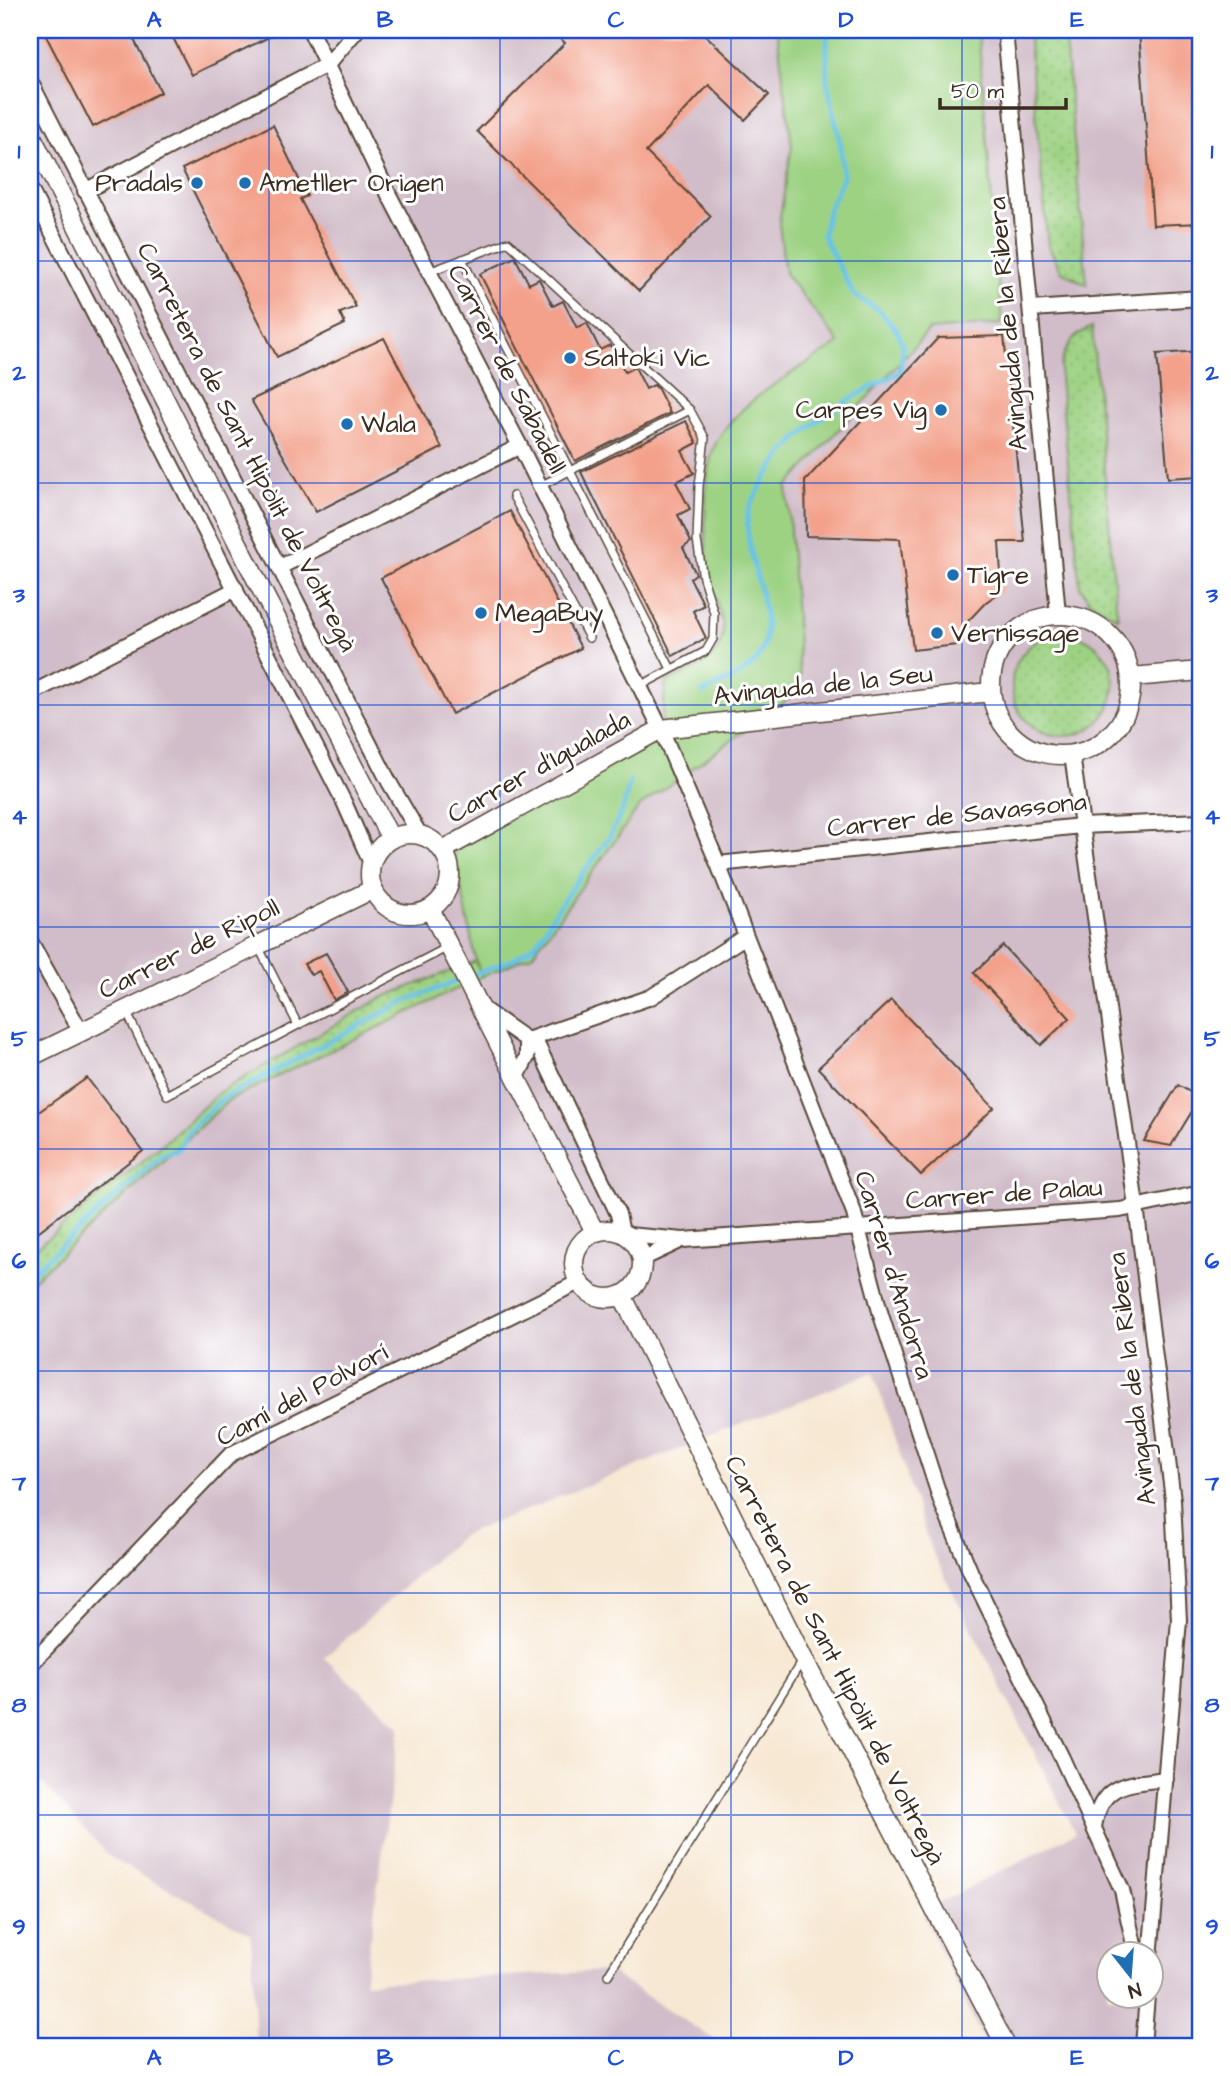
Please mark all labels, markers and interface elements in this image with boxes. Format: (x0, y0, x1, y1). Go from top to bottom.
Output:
text: A (147, 4, 162, 36)
text: B (377, 4, 394, 36)
text: C (608, 4, 625, 36)
text: D (839, 4, 854, 36)
text: E (1070, 4, 1084, 36)
scale bar (940, 66, 1066, 110)
text: 50 m (951, 77, 1005, 106)
text: 1 (18, 135, 21, 167)
text: 1 (1211, 135, 1214, 167)
place label: Pradals (95, 165, 183, 201)
place label: Ametller Origen (259, 165, 444, 203)
marker: Pradals (189, 175, 205, 191)
marker: Ametller Origen (237, 175, 253, 191)
street label: Avinguda de la Ribera (979, 195, 1039, 453)
street label: Carretera de Sant Hipòlit de Voltregà (126, 236, 366, 659)
street label: Carrer de Sabadell (439, 258, 575, 480)
place label: Saltoki Vic (584, 340, 710, 376)
marker: Saltoki Vic (562, 350, 578, 366)
text: 2 (11, 357, 26, 389)
text: 2 (1204, 357, 1219, 389)
place label: Carpes Vig (795, 392, 927, 430)
marker: Carpes Vig (933, 402, 949, 418)
place label: Wala (361, 406, 416, 442)
marker: Wala (339, 416, 355, 432)
place label: Tigre (967, 557, 1029, 595)
marker: Tigre (945, 567, 961, 583)
text: 3 (12, 579, 25, 611)
text: 3 (1205, 579, 1218, 611)
place label: MegaBuy (495, 595, 603, 633)
marker: MegaBuy (473, 605, 489, 621)
place label: Vernissage (951, 615, 1079, 653)
marker: Vernissage (929, 625, 945, 641)
street label: Avinguda de la Seu (712, 656, 935, 716)
street label: Carrer d'Igualada (441, 702, 638, 834)
street label: Carrer de Savassona (826, 783, 1088, 847)
text: 4 (11, 801, 27, 833)
text: 4 (1204, 801, 1220, 833)
street label: Carrer de Ripoll (93, 890, 285, 1008)
text: 5 (11, 1023, 28, 1055)
text: 5 (1204, 1023, 1221, 1055)
street label: Carrer d'Andorra (845, 1166, 943, 1384)
street label: Carrer de Palau (904, 1169, 1104, 1219)
text: 6 (12, 1245, 27, 1277)
text: 6 (1205, 1245, 1220, 1277)
street label: Avinguda de la Ribera (1099, 1250, 1167, 1508)
street label: Camí del Polvorí (210, 1335, 394, 1455)
street label: Carretera de Sant Hipòlit de Voltregà (714, 1449, 954, 1872)
text: 7 (11, 1467, 27, 1499)
text: 7 (1204, 1467, 1220, 1499)
text: 8 (12, 1689, 27, 1721)
text: 8 (1205, 1689, 1220, 1721)
text: 9 (12, 1911, 26, 1943)
text: 9 (1205, 1911, 1219, 1943)
north arrow (1094, 1940, 1164, 2010)
text: N (1125, 1975, 1144, 2004)
text: A (147, 2042, 162, 2074)
text: B (377, 2042, 394, 2074)
text: C (608, 2042, 625, 2074)
text: D (839, 2042, 854, 2074)
text: E (1070, 2042, 1084, 2074)

